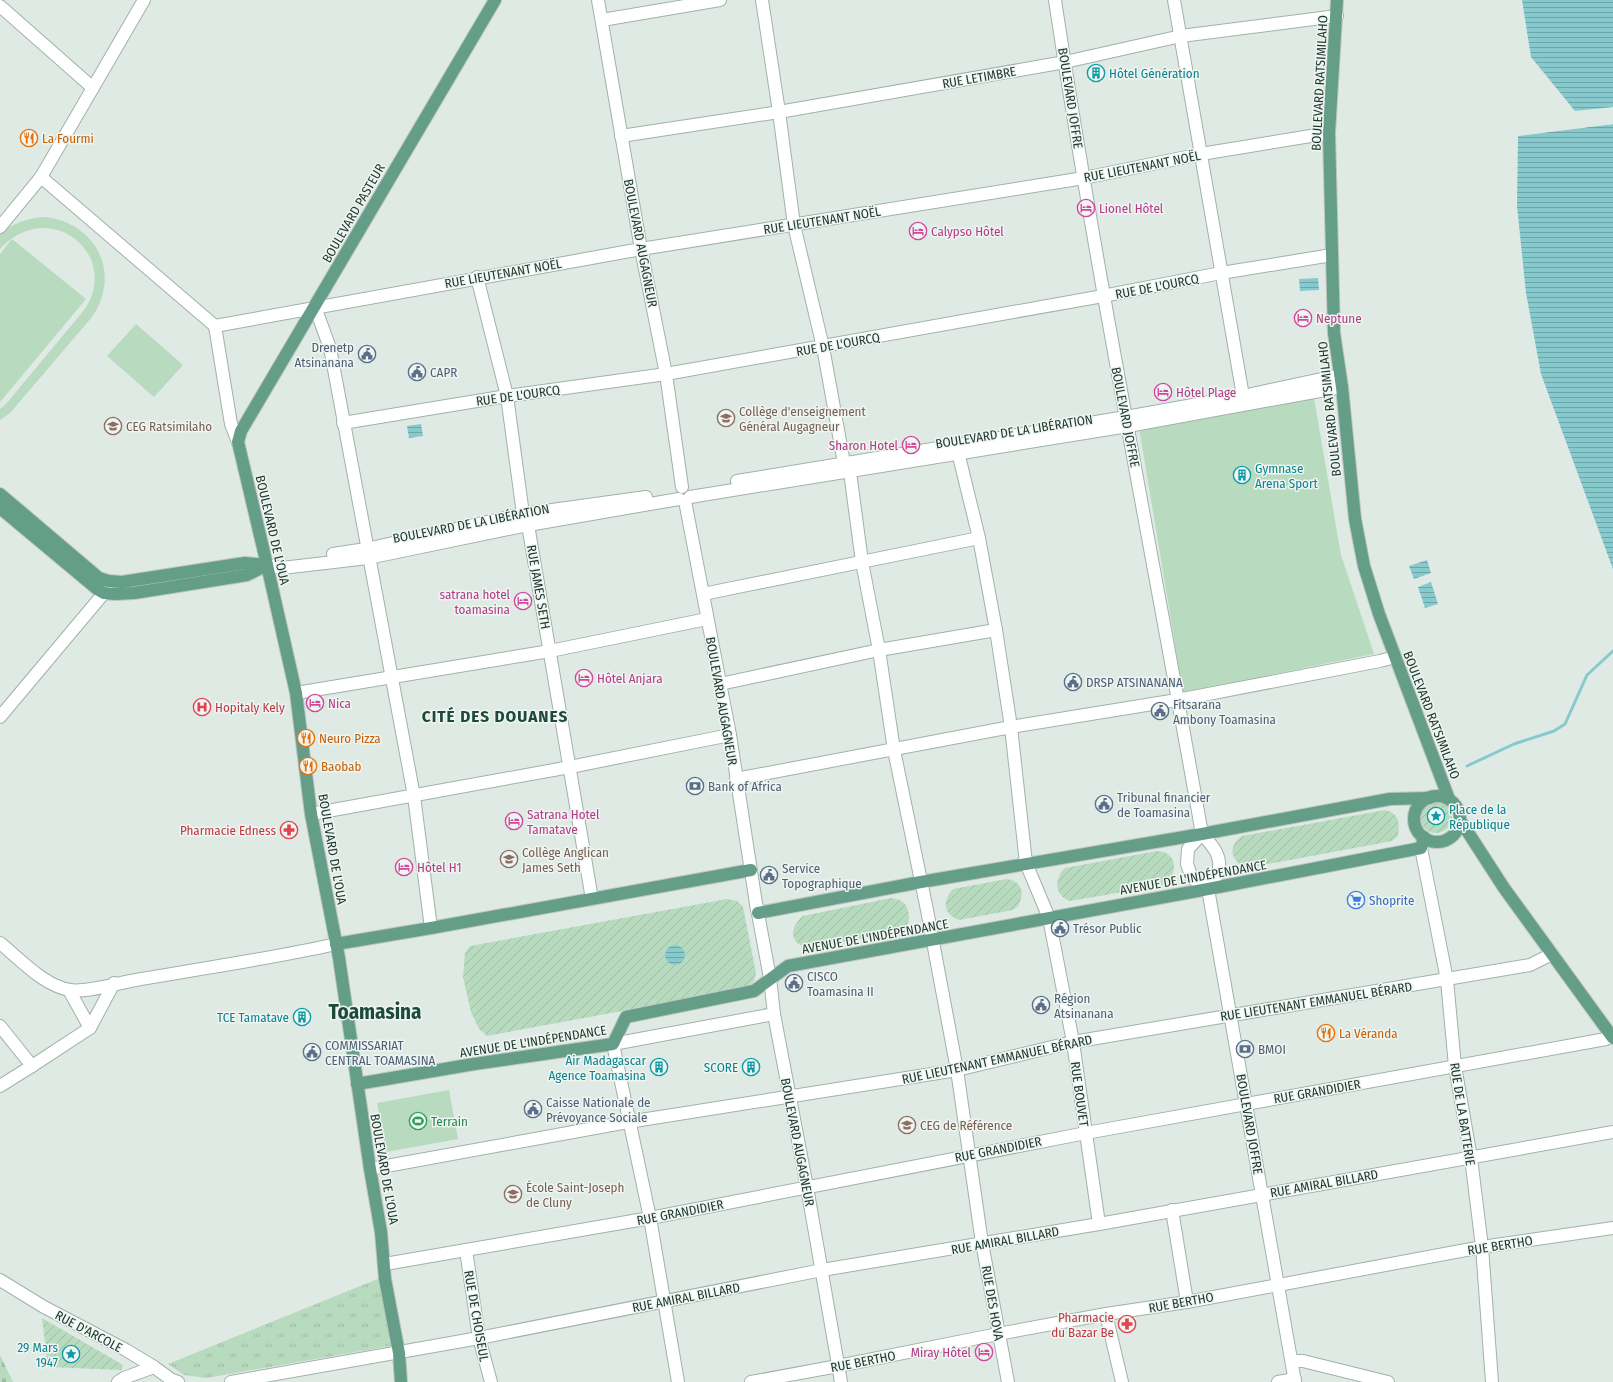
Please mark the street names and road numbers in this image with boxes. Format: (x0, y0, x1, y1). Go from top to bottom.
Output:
street label: BOULEVARD RATSIMILAHO (1308, 15, 1331, 151)
street label: BOULEVARD JOFFRE (1055, 47, 1086, 150)
street label: RUE LETIMBRE (941, 64, 1017, 91)
street label: RUE LIEUTENANT NOËL (1083, 148, 1202, 185)
street label: BOULEVARD PASTEUR (319, 161, 388, 265)
street label: BOULEVARD AUGAGNEUR (621, 178, 660, 309)
street label: RUE LIEUTENANT NOËL (762, 204, 882, 237)
street label: RUE LIEUTENANT NOËL (443, 256, 563, 291)
street label: RUE DE L'OURCQ (1114, 271, 1200, 302)
street label: RUE DE L'OURCQ (795, 330, 881, 359)
street label: BOULEVARD RATSIMILAHO (1315, 341, 1344, 477)
street label: BOULEVARD JOFFRE (1108, 366, 1143, 469)
street label: RUE DE L'OURCQ (475, 382, 561, 409)
street label: BOULEVARD DE LA LIBÉRATION (934, 412, 1094, 451)
street label: BOULEVARD DE L'OUA (253, 474, 292, 587)
street label: BOULEVARD DE LA LIBÉRATION (392, 501, 551, 546)
street label: RUE JAMES SETH (524, 544, 553, 630)
street label: BOULEVARD AUGAGNEUR (703, 636, 740, 767)
street label: BOULEVARD RATSIMILAHO (1400, 649, 1463, 781)
street label: BOULEVARD DE L'OUA (315, 793, 350, 906)
street label: AVENUE DE L'INDÉPENDANCE (1119, 857, 1267, 898)
street label: AVENUE DE L'INDÉPENDANCE (801, 916, 949, 957)
street label: RUE LIEUTENANT EMMANUEL BÉRARD (1219, 979, 1413, 1024)
street label: AVENUE DE L'INDÉPENDANCE (459, 1022, 608, 1061)
street label: RUE LIEUTENANT EMMANUEL BÉRARD (901, 1032, 1094, 1087)
street label: RUE BOUVET (1068, 1061, 1091, 1128)
street label: RUE DE LA BATTERIE (1447, 1061, 1478, 1167)
street label: BOULEVARD JOFFRE (1233, 1073, 1266, 1176)
street label: RUE GRANDIDIER (1272, 1076, 1362, 1107)
street label: BOULEVARD AUGAGNEUR (778, 1077, 817, 1208)
street label: BOULEVARD DE L'OUA (367, 1113, 402, 1226)
street label: RUE GRANDIDIER (953, 1134, 1043, 1165)
street label: RUE AMIRAL BILLARD (1269, 1167, 1379, 1200)
street label: RUE GRANDIDIER (635, 1197, 725, 1228)
street label: RUE AMIRAL BILLARD (950, 1224, 1060, 1257)
street label: RUE BERTHO (1466, 1233, 1534, 1258)
street label: RUE DES HOVA (979, 1264, 1007, 1342)
street label: RUE DE CHOISEUL (461, 1269, 492, 1363)
street label: RUE AMIRAL BILLARD (631, 1280, 741, 1315)
street label: RUE BERTHO (1147, 1289, 1215, 1316)
street label: RUE D'ARCOLE (53, 1308, 125, 1355)
street label: RUE BERTHO (829, 1348, 897, 1375)

